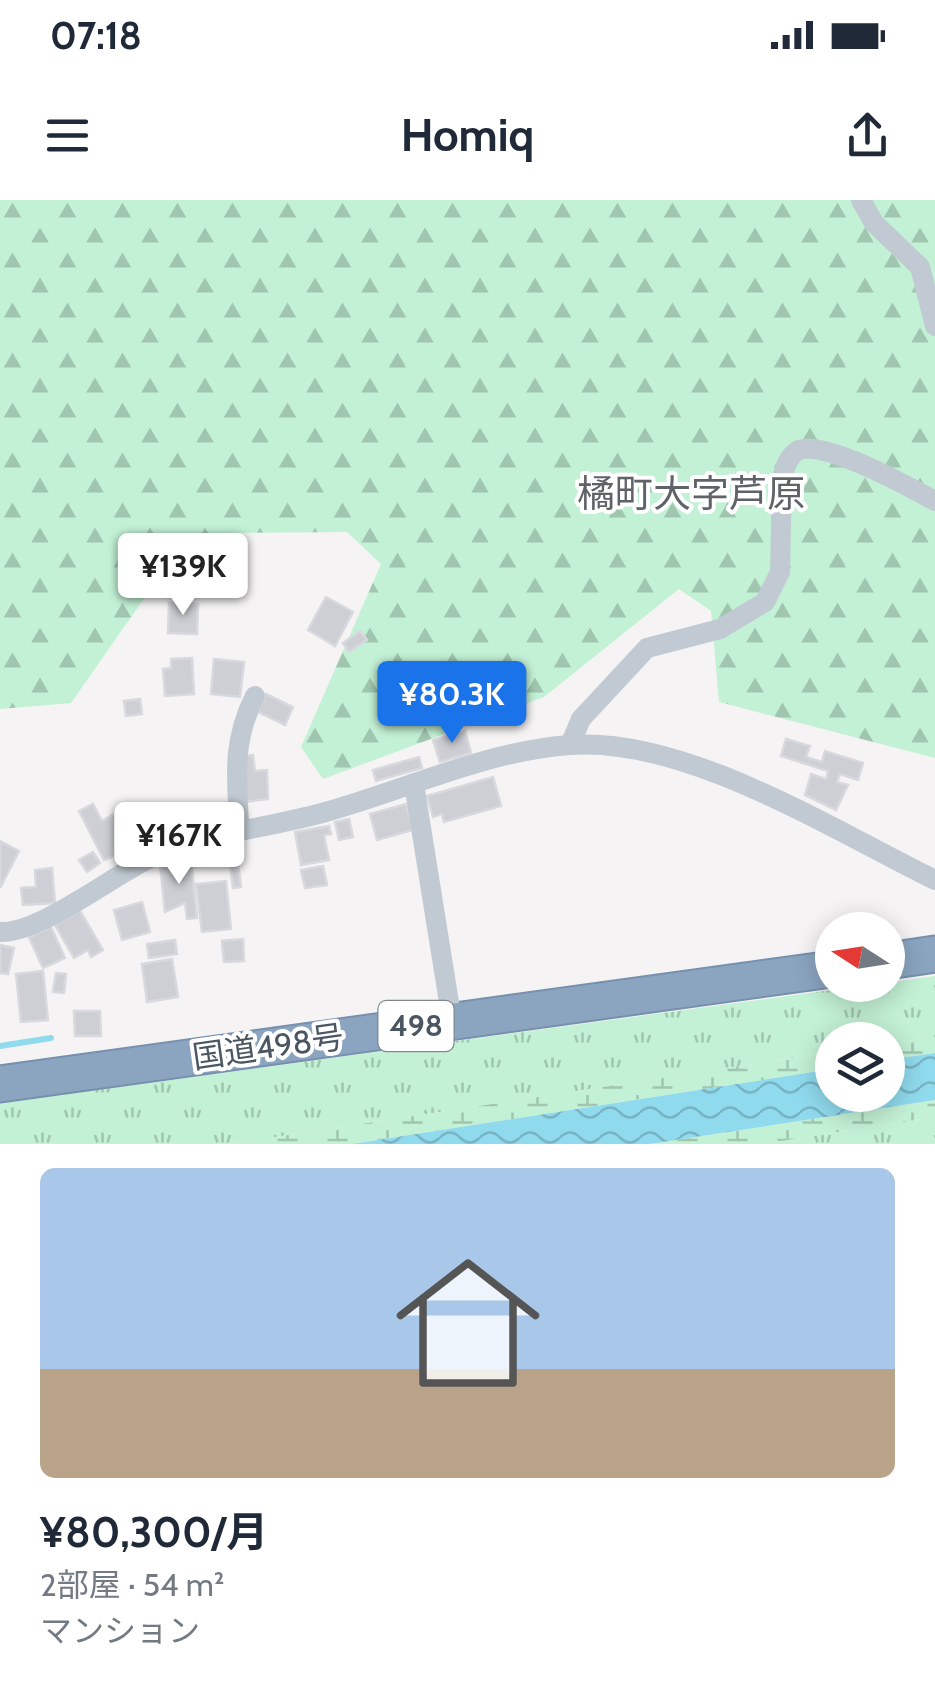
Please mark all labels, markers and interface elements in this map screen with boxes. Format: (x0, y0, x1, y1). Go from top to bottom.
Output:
text: 07:18 (50, 12, 142, 59)
icon: menu (40, 108, 95, 163)
text: Homiq (401, 108, 534, 162)
icon: share (840, 108, 895, 163)
district label: 橘町大字芦原 (577, 470, 805, 517)
pin: ¥139K (113, 533, 253, 618)
text: ¥139K (140, 546, 226, 585)
pin: ¥80.3K (371, 661, 533, 746)
text: ¥80.3K (399, 674, 505, 713)
pin: ¥167K (109, 802, 249, 887)
text: ¥167K (136, 815, 222, 854)
north arrow (815, 912, 905, 1002)
map controls (815, 912, 905, 1112)
road number: 498 (378, 1001, 454, 1051)
street label: 国道498号 (190, 1017, 346, 1076)
button: layers (815, 1022, 905, 1112)
icon: home (378, 1233, 558, 1413)
text: ¥80,300/月 (40, 1506, 268, 1558)
text: 2部屋 · 54 m² (40, 1565, 224, 1604)
text: マンション (40, 1611, 200, 1650)

